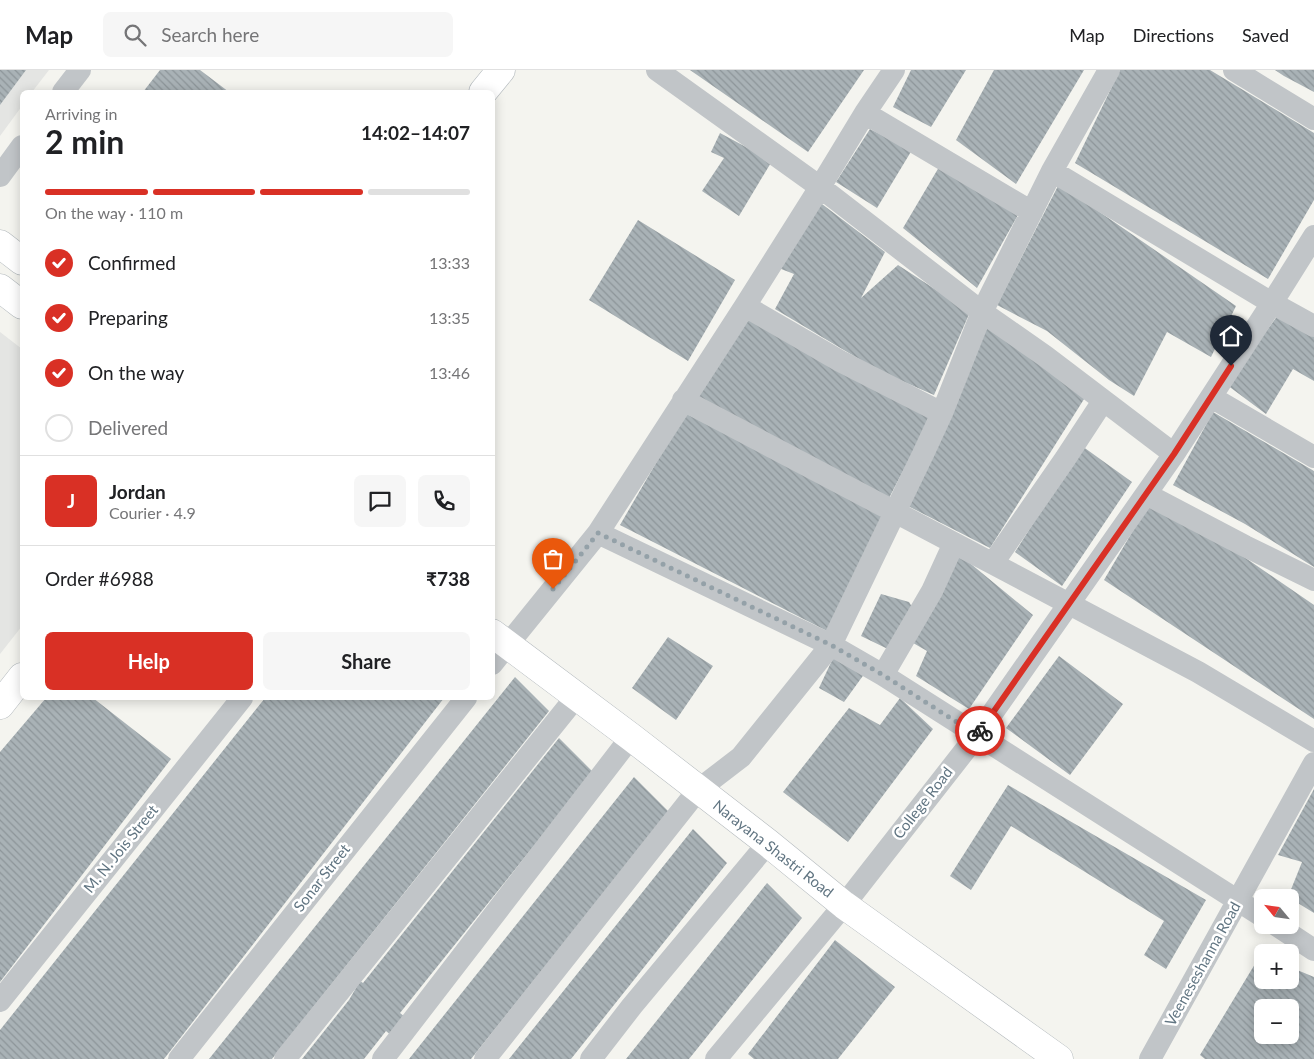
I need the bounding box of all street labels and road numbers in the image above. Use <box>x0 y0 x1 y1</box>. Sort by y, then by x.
street label: College Road <box>889 763 956 842</box>
street label: Narayana Shastri Road <box>710 796 837 901</box>
street label: M. N. Jois Street <box>79 800 161 896</box>
street label: Sonar Street <box>289 839 354 915</box>
street label: Veeneseshanna Road <box>1161 898 1244 1029</box>

